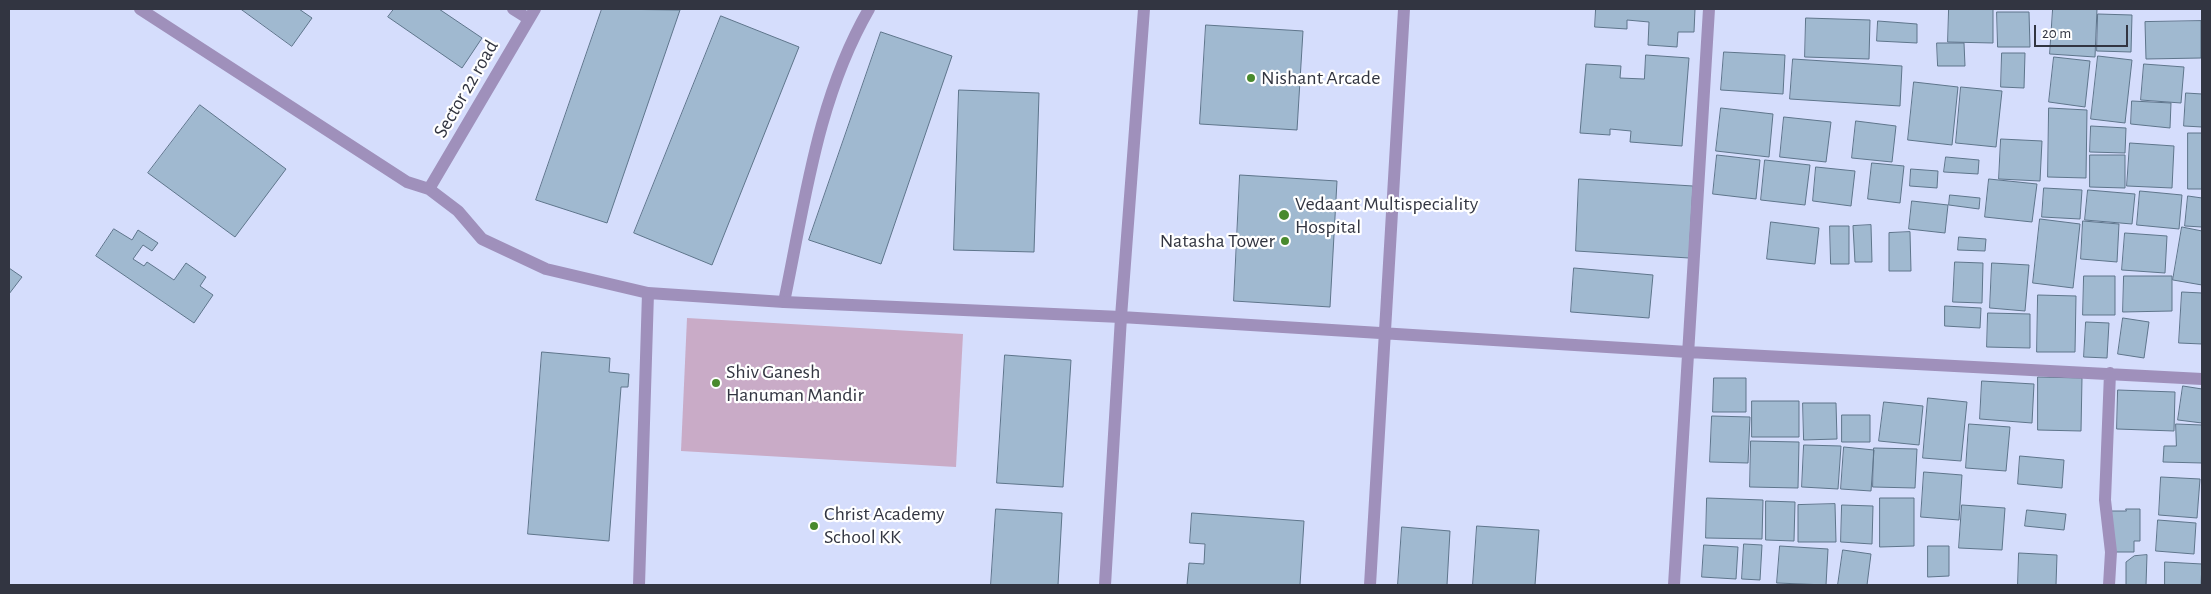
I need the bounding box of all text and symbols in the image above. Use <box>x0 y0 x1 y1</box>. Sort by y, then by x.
scale bar <box>2036 15 2130 47</box>
text: 20 m <box>2042 26 2071 41</box>
street label: Sector 22 road <box>428 36 504 142</box>
place label: Nishant Arcade <box>1261 66 1380 90</box>
marker: Nishant Arcade <box>1245 72 1257 84</box>
place label: Vedaant Multispeciality Hospital <box>1295 192 1478 239</box>
marker: Vedaant Multispeciality Hospital <box>1277 208 1291 222</box>
place label: Natasha Tower <box>1160 229 1275 253</box>
marker: Natasha Tower <box>1279 235 1291 247</box>
place label: Shiv Ganesh Hanuman Mandir <box>726 360 864 407</box>
marker: Shiv Ganesh Hanuman Mandir <box>710 377 722 389</box>
place label: Christ Academy School KK <box>824 502 945 549</box>
marker: Christ Academy School KK <box>808 520 820 532</box>

